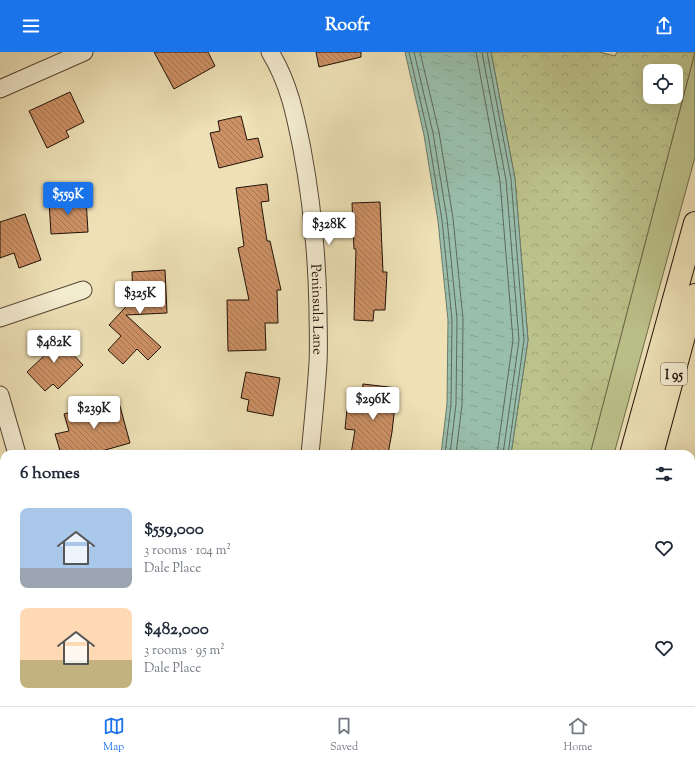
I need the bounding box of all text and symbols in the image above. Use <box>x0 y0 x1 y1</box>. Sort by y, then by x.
text: Roofr <box>325 13 370 39</box>
icon: menu <box>20 15 42 37</box>
icon: share <box>653 15 675 37</box>
map controls <box>643 64 683 104</box>
button: locate <box>643 64 683 104</box>
pin: $559K <box>40 182 96 216</box>
text: $559K <box>52 186 84 204</box>
pin: $328K <box>301 212 357 246</box>
text: $328K <box>312 216 346 234</box>
street label: Peninsula Lane <box>304 263 326 355</box>
pin: $325K <box>112 281 168 315</box>
text: $325K <box>124 285 156 303</box>
pin: $482K <box>26 330 82 364</box>
text: $482K <box>36 334 72 352</box>
road number: I 95 <box>661 363 687 385</box>
pin: $296K <box>345 387 401 421</box>
text: $296K <box>355 391 391 409</box>
pin: $239K <box>66 396 122 430</box>
text: $239K <box>77 400 111 418</box>
text: 6 homes <box>20 462 80 486</box>
icon: filters <box>653 463 675 485</box>
text: $559,000 <box>144 518 204 542</box>
icon: home <box>52 524 100 572</box>
icon: heart <box>653 537 675 559</box>
text: 3 rooms · 104 m² <box>144 542 231 560</box>
text: Dale Place <box>144 560 201 578</box>
text: $482,000 <box>144 618 209 642</box>
icon: home <box>52 624 100 672</box>
icon: heart <box>653 637 675 659</box>
text: 3 rooms · 95 m² <box>144 642 225 660</box>
text: Dale Place <box>144 660 201 678</box>
tab: Map <box>103 715 125 755</box>
tab: Saved <box>330 715 358 755</box>
tab: Home <box>563 715 592 755</box>

